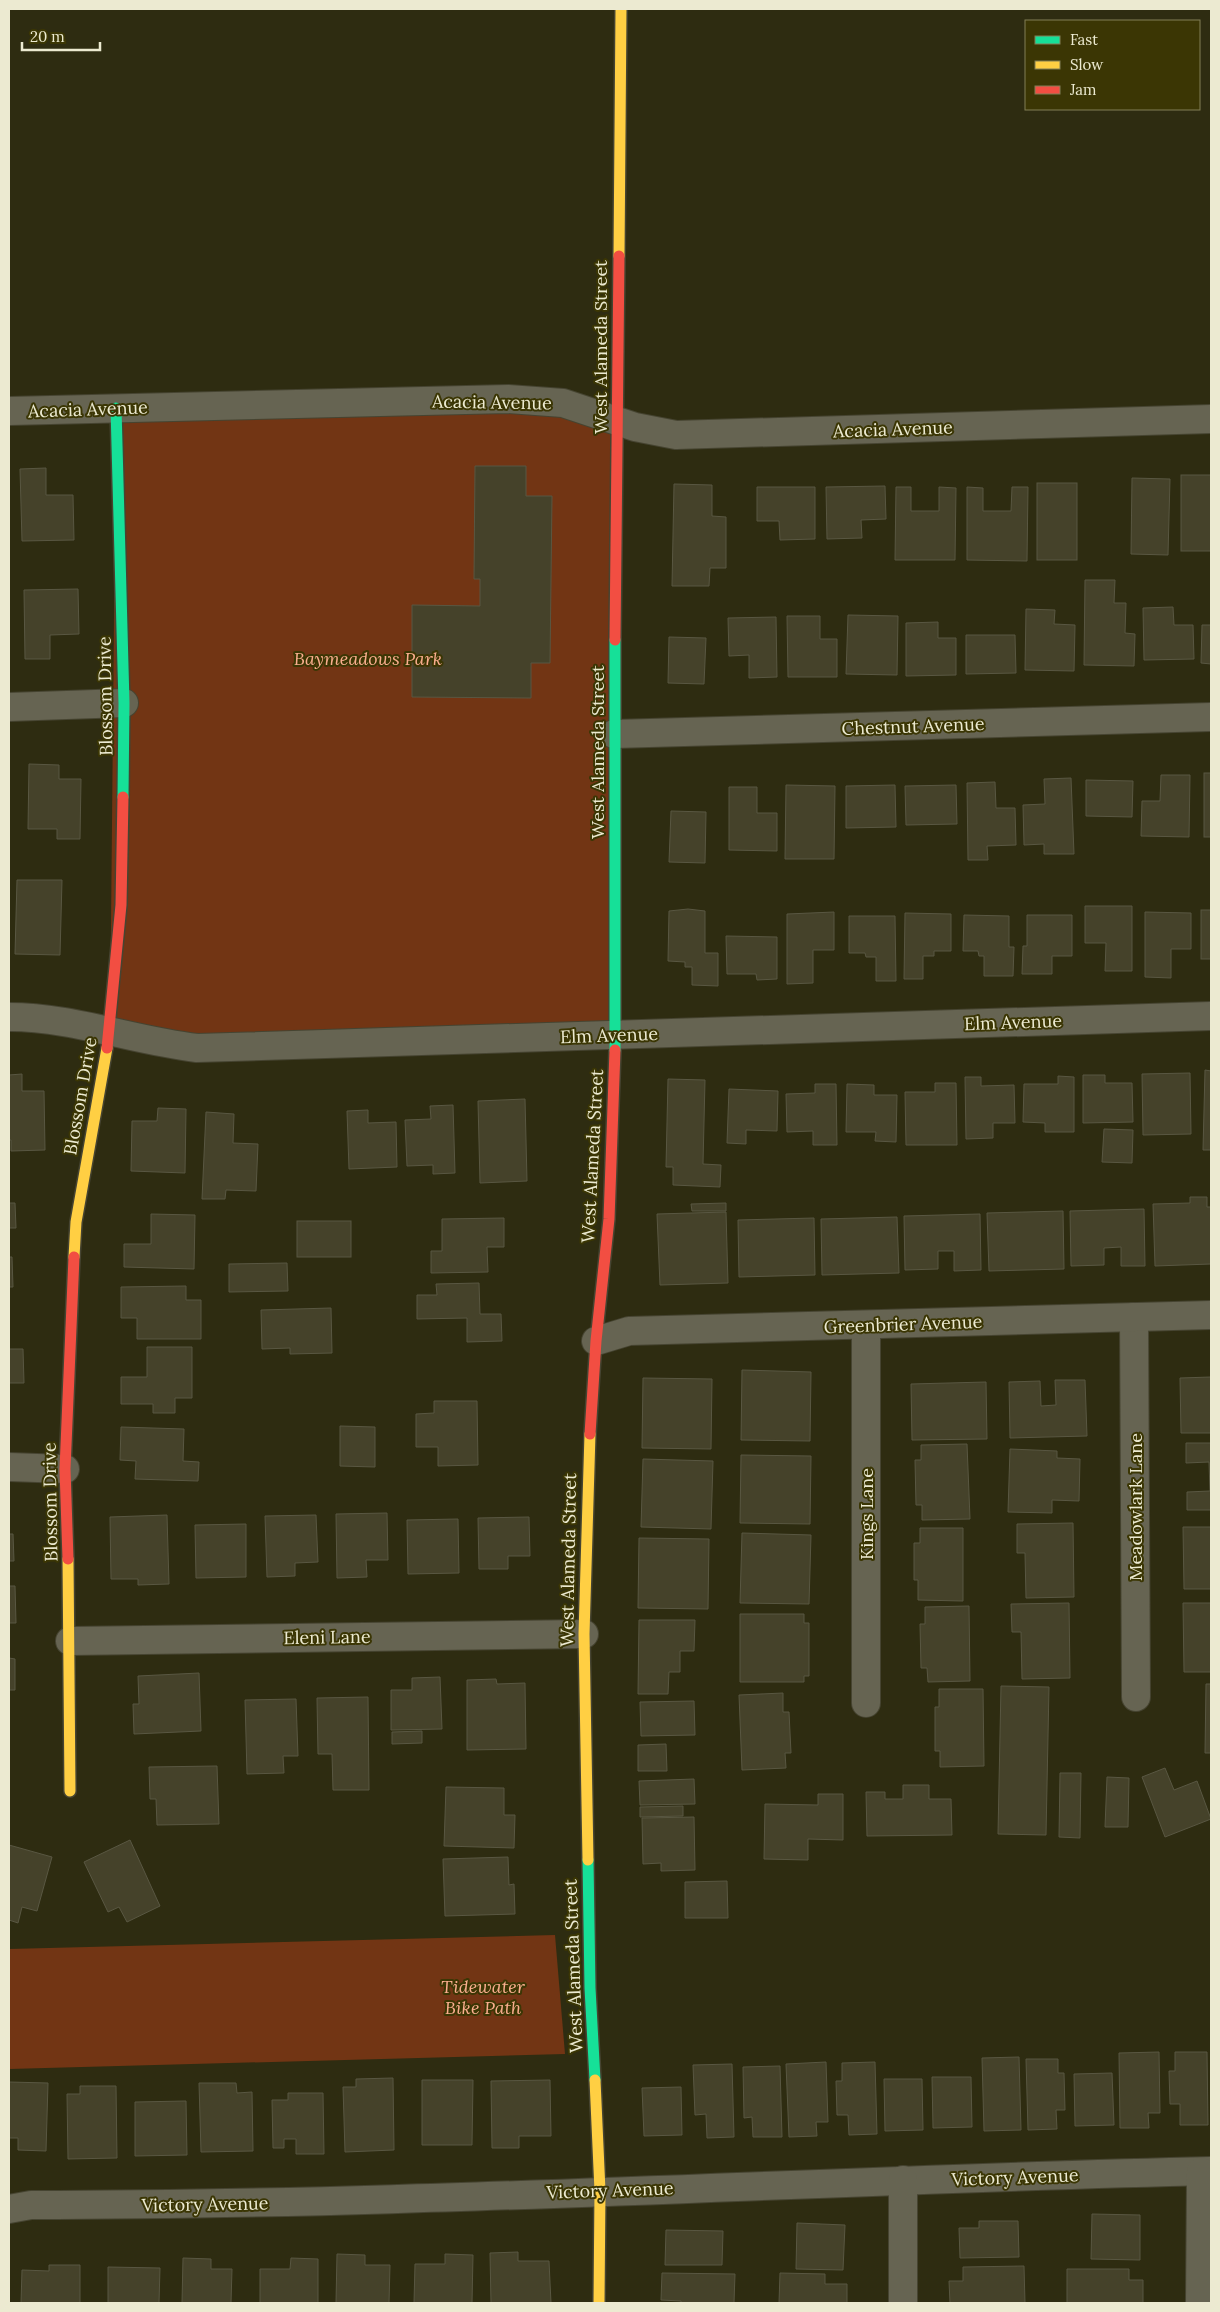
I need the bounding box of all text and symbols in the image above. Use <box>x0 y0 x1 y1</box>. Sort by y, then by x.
scale bar <box>22 20 100 52</box>
legend <box>1025 20 1200 110</box>
text: 20 m <box>30 27 65 46</box>
text: Fast <box>1070 30 1098 49</box>
text: Slow <box>1070 55 1103 74</box>
text: Jam <box>1069 80 1097 99</box>
street label: West Alameda Street <box>589 260 612 434</box>
street label: Acacia Avenue <box>431 389 552 415</box>
street label: Acacia Avenue <box>27 395 149 423</box>
street label: Acacia Avenue <box>832 415 954 443</box>
street label: Blossom Drive <box>92 636 118 756</box>
park label: Baymeadows Park <box>294 647 442 670</box>
street label: West Alameda Street <box>586 665 609 839</box>
street label: Chestnut Avenue <box>841 712 985 740</box>
street label: Elm Avenue <box>964 1009 1063 1035</box>
street label: Elm Avenue <box>560 1022 659 1048</box>
street label: Blossom Drive <box>58 1035 102 1157</box>
street label: West Alameda Street <box>576 1068 608 1243</box>
street label: Greenbrier Avenue <box>823 1310 983 1338</box>
street label: Meadowlark Lane <box>1124 1433 1147 1581</box>
street label: Blossom Drive <box>37 1442 63 1562</box>
street label: Kings Lane <box>855 1468 878 1560</box>
street label: West Alameda Street <box>555 1473 581 1647</box>
street label: Eleni Lane <box>283 1625 371 1649</box>
street label: West Alameda Street <box>558 1879 588 2053</box>
park label: Tidewater Bike Path <box>441 1975 526 2019</box>
street label: Victory Avenue <box>950 2163 1079 2191</box>
street label: Victory Avenue <box>545 2176 674 2204</box>
street label: Victory Avenue <box>140 2191 269 2217</box>

